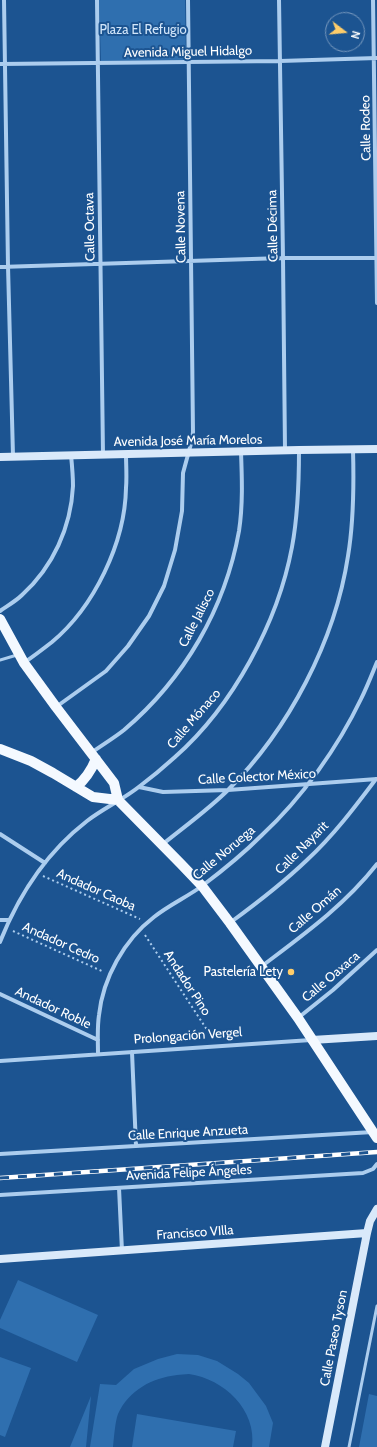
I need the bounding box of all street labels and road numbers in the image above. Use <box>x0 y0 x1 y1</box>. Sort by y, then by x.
street label: Avenida Miguel Hidalgo <box>124 43 252 61</box>
street label: Calle Rodeo <box>358 95 374 161</box>
street label: Calle Décima <box>265 190 281 262</box>
street label: Calle Novena <box>173 191 189 263</box>
street label: Calle Octava <box>82 193 98 261</box>
street label: Avenida José María Morelos <box>114 432 262 450</box>
street label: Calle Jalisco <box>176 586 218 650</box>
street label: Calle Mónaco <box>164 686 224 752</box>
street label: Calle Colector México <box>198 766 316 788</box>
street label: Calle Nayarit <box>272 818 332 878</box>
street label: Calle Noruega <box>190 822 258 884</box>
street label: Andador Caoba <box>54 866 138 914</box>
street label: Calle Omán <box>285 883 345 937</box>
street label: Andador Cedro <box>20 919 102 967</box>
street label: Andador Pino <box>160 947 214 1019</box>
street label: Calle Oaxaca <box>299 948 363 1006</box>
street label: Andador Roble <box>13 984 93 1032</box>
street label: Prolongación Vergel <box>133 1024 243 1048</box>
street label: Calle Enrique Anzueta <box>128 1122 248 1144</box>
street label: Avenida Felipe Ángeles <box>126 1162 252 1184</box>
street label: Francisco VIlla <box>156 1223 234 1243</box>
street label: Calle Paseo Tyson <box>317 1289 351 1387</box>

